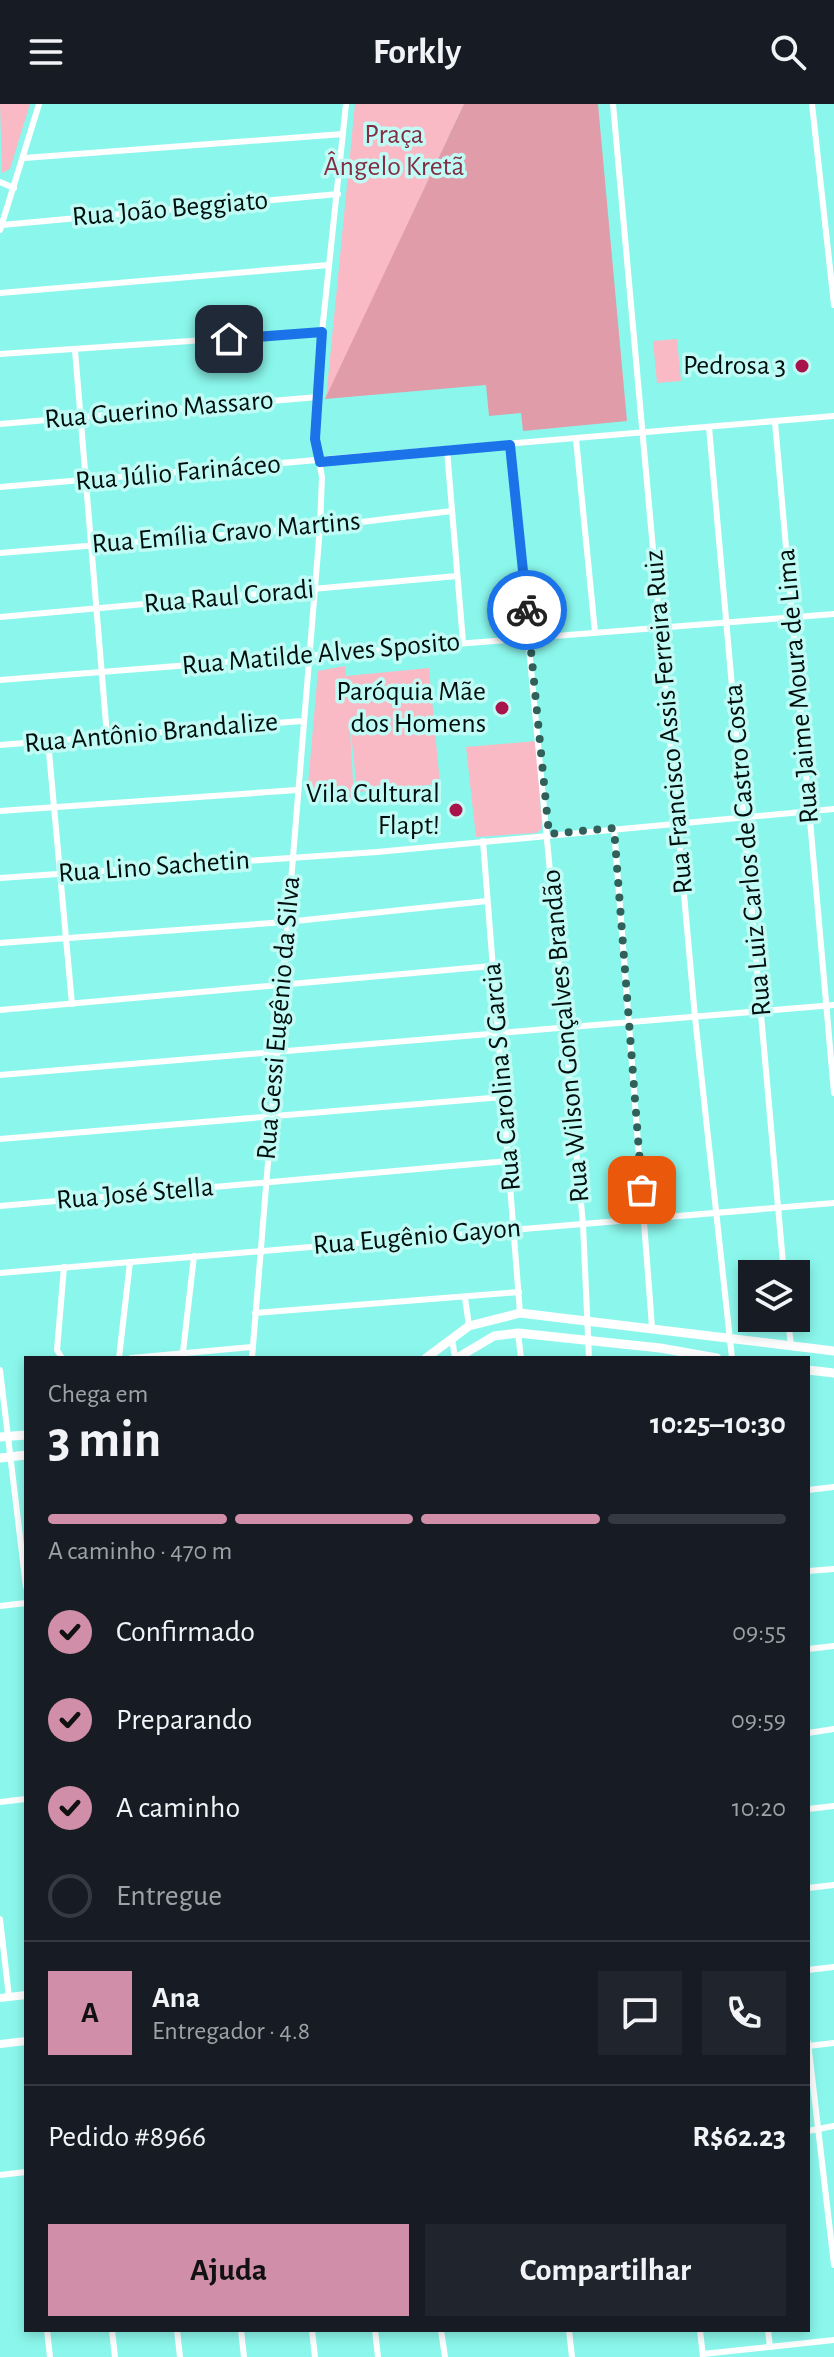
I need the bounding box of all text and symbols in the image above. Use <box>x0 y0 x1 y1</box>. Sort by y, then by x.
icon: menu <box>24 30 68 74</box>
icon: search <box>766 30 810 74</box>
text: Forkly <box>373 34 461 70</box>
park label: Praça Ângelo Kretã <box>323 121 465 181</box>
street label: Rua João Beggiato <box>71 186 269 232</box>
pin <box>195 305 263 373</box>
icon: home <box>207 317 251 361</box>
place label: Pedrosa 3 <box>683 352 786 380</box>
marker: Pedrosa 3 <box>793 357 811 375</box>
street label: Rua Guerino Massaro <box>43 386 275 434</box>
street label: Rua Júlio Farináceo <box>74 450 282 496</box>
street label: Rua Emília Cravo Martins <box>90 507 362 559</box>
street label: Rua Jaime Moura de Lima <box>772 547 824 825</box>
street label: Rua Francisco Assis Ferreira Ruiz <box>640 549 698 895</box>
courier <box>487 570 567 650</box>
street label: Rua Raul Coradi <box>143 576 315 618</box>
icon: bike <box>505 588 549 632</box>
street label: Rua Matilde Alves Sposito <box>181 628 461 680</box>
place label: Paróquia Mãe dos Homens <box>336 678 486 738</box>
street label: Rua Luiz Carlos de Castro Costa <box>720 682 776 1017</box>
marker: Paróquia Mãe dos Homens <box>493 699 511 717</box>
street label: Rua Antônio Brandalize <box>23 708 279 758</box>
place label: Vila Cultural Flapt! <box>306 780 440 840</box>
marker: Vila Cultural Flapt! <box>447 801 465 819</box>
street label: Rua Lino Sachetin <box>57 846 251 888</box>
street label: Rua Wilson Gonçalves Brandão <box>537 868 595 1204</box>
street label: Rua Gessi Eugênio da Silva <box>253 875 305 1161</box>
street label: Rua Carolina S Garcia <box>478 962 526 1192</box>
pin <box>608 1156 676 1224</box>
icon: bag <box>620 1168 664 1212</box>
street label: Rua José Stella <box>55 1173 215 1215</box>
street label: Rua Eugênio Gayon <box>312 1214 522 1260</box>
map controls <box>738 1260 810 1332</box>
button: layers <box>738 1260 810 1332</box>
text: Chega em <box>48 1381 148 1407</box>
text: 10:25–10:30 <box>650 1409 786 1439</box>
text: 3 min <box>48 1414 161 1466</box>
text: A caminho · 470 m <box>48 1538 232 1564</box>
icon: check <box>48 1610 92 1654</box>
text: Confirmado <box>116 1617 255 1647</box>
text: 09:55 <box>732 1619 786 1645</box>
icon: check <box>48 1698 92 1742</box>
text: Preparando <box>116 1705 252 1735</box>
text: 09:59 <box>731 1707 786 1733</box>
icon: check <box>48 1786 92 1830</box>
text: A caminho <box>116 1793 240 1823</box>
text: 10:20 <box>732 1795 786 1821</box>
text: Entregue <box>116 1881 222 1911</box>
button: chat <box>598 1971 682 2055</box>
button: phone <box>702 1971 786 2055</box>
text: Ana <box>152 1983 200 2013</box>
text: A <box>81 1998 99 2028</box>
text: Entregador · 4.8 <box>152 2018 310 2044</box>
text: Pedido #8966 <box>48 2122 206 2152</box>
text: R$62.23 <box>692 2122 786 2152</box>
button: Ajuda <box>48 2224 409 2316</box>
button: Compartilhar <box>425 2224 786 2316</box>

